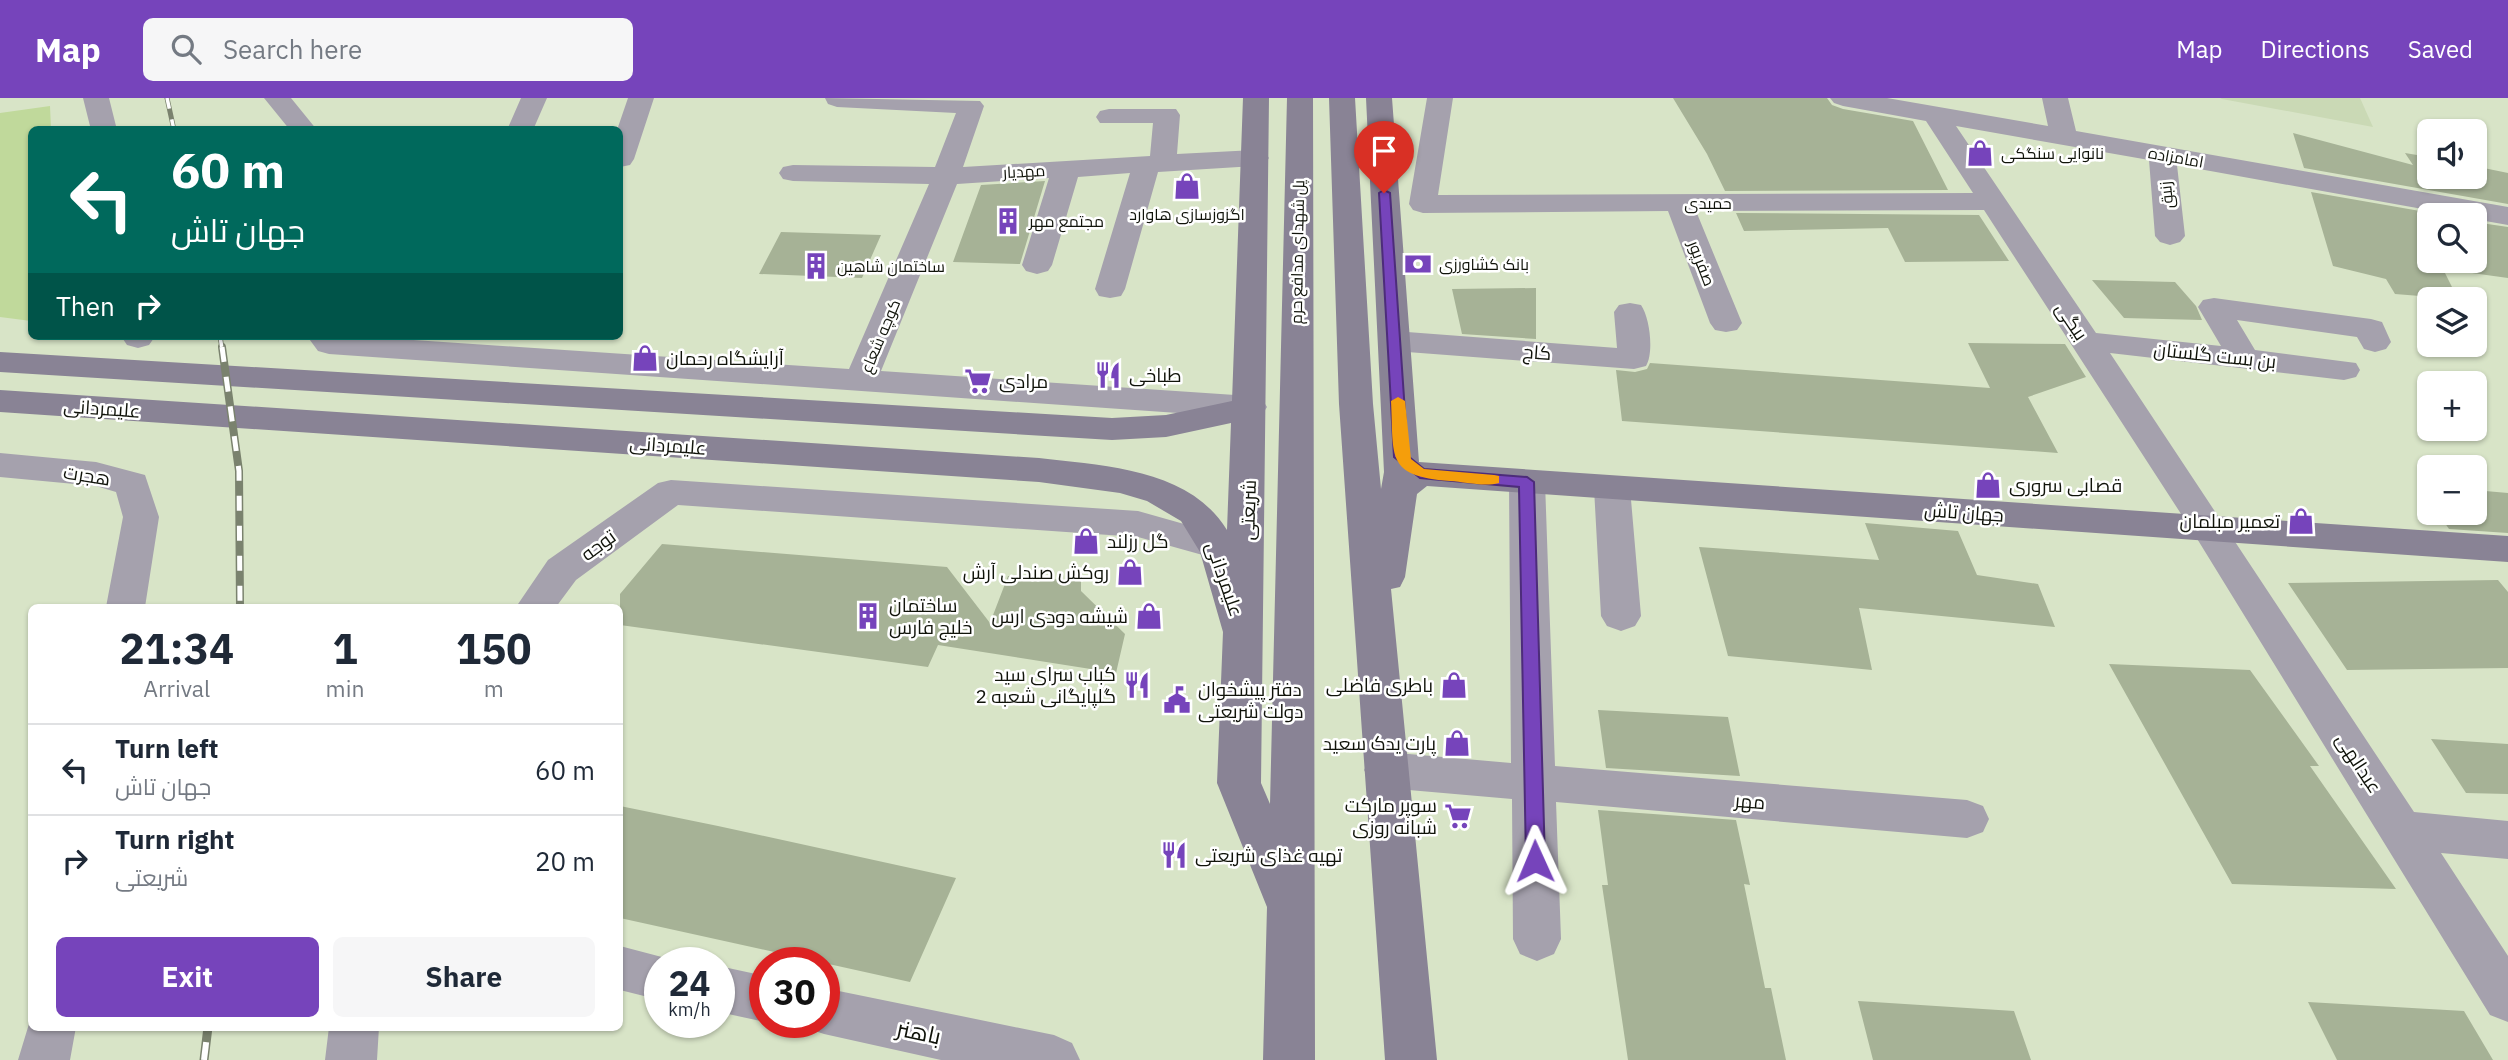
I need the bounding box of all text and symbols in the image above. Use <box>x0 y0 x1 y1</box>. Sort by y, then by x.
search box <box>143 18 633 81</box>
text: Map <box>35 28 101 71</box>
icon: search <box>167 30 205 68</box>
text: Search here <box>223 32 362 66</box>
text: Map <box>2176 33 2222 65</box>
text: Directions <box>2260 33 2370 65</box>
text: Saved <box>2408 33 2473 65</box>
map controls <box>2417 119 2487 525</box>
button: sound <box>2417 119 2487 189</box>
pin <box>1354 121 1414 193</box>
icon: arrive <box>1365 132 1403 170</box>
text: 60 m <box>171 138 285 201</box>
shop icon: نانوایی سنگکی <box>1965 138 1995 168</box>
street label: امامزاده <box>2147 142 2205 172</box>
place label: نانوایی سنگکی <box>2001 143 2104 164</box>
icon: left <box>56 154 147 245</box>
street label: مهدیار <box>1001 160 1046 183</box>
shop icon: اگزوزسازی هاوارد <box>1172 171 1202 201</box>
street label: پل شهدای مدافع حرم <box>1286 179 1310 324</box>
street label: زنبق <box>2155 180 2178 210</box>
street label: حمیدی <box>1684 193 1732 214</box>
button: search <box>2417 203 2487 273</box>
place label: اگزوزسازی هاوارد <box>1129 204 1245 225</box>
building icon: مجتمع مهر <box>993 206 1023 236</box>
text: جهان تاش <box>171 209 305 251</box>
place label: مجتمع مهر <box>1028 211 1104 233</box>
street label: صفرپور <box>1682 236 1720 289</box>
bank icon: بانک کشاورزی <box>1403 249 1433 279</box>
building icon: ساختمان شاهین <box>801 251 831 281</box>
place label: بانک کشاورزی <box>1439 254 1529 275</box>
place label: ساختمان شاهین <box>837 256 945 277</box>
icon: right <box>129 287 167 325</box>
button: layers <box>2417 287 2487 357</box>
text: Then <box>56 289 115 323</box>
street label: کوچه شعاع <box>856 296 906 377</box>
street label: بیگی <box>2051 297 2093 345</box>
street label: بن بست گلستان <box>2153 337 2277 373</box>
street label: کاج <box>1522 339 1552 367</box>
shop icon: آرایشگاه رحمان <box>630 343 660 373</box>
place label: آرایشگاه رحمان <box>666 346 784 370</box>
restaurant icon: طباخی <box>1093 360 1123 390</box>
place label: طباخی <box>1129 363 1182 387</box>
supermarket icon: مرادی <box>963 366 993 396</box>
place label: مرادی <box>999 369 1048 393</box>
button: + <box>2417 371 2487 441</box>
street label: علیمردانی <box>63 393 141 423</box>
street label: علیمردانی <box>629 430 707 460</box>
button: − <box>2417 455 2487 525</box>
street label: هجرت <box>62 459 112 491</box>
shop icon: قصابی سروری <box>1973 470 2003 500</box>
place label: قصابی سروری <box>2009 473 2122 497</box>
street label: شریعتی <box>1235 479 1261 541</box>
street label: جهان تاش <box>1924 497 2004 527</box>
shop icon: تعمیر مبلمان <box>2286 506 2316 536</box>
place label: تعمیر مبلمان <box>2180 509 2280 533</box>
street label: توجه <box>576 524 620 566</box>
shop icon: گل رزلند <box>1071 526 1101 556</box>
place label: گل رزلند <box>1107 529 1169 553</box>
street label: علیمردانی <box>1201 539 1249 619</box>
shop icon: روکش صندلی آرش <box>1115 557 1145 587</box>
place label: روکش صندلی آرش <box>963 560 1109 584</box>
place label: ساختمان خلیج فارس <box>889 593 973 641</box>
building icon: ساختمان خلیج فارس <box>853 601 883 631</box>
shop icon: شیشه دودی ارس <box>1134 601 1164 631</box>
place label: شیشه دودی ارس <box>992 604 1128 628</box>
text: 21:34 <box>119 621 234 676</box>
text: 1 <box>332 621 358 676</box>
text: 150 <box>456 621 532 676</box>
place label: کباب سرای سید گلپایگانی شعبه 2 <box>975 662 1116 708</box>
restaurant icon: کباب سرای سید گلپایگانی شعبه 2 <box>1122 670 1152 700</box>
shop icon: باطری فاضلی <box>1439 670 1469 700</box>
text: Arrival <box>143 673 210 703</box>
text: min <box>326 673 364 703</box>
text: m <box>484 673 504 703</box>
place label: باطری فاضلی <box>1326 673 1433 697</box>
place label: دفتر پیشخوان دولت شریعتی <box>1198 677 1303 723</box>
public building icon: دفتر پیشخوان دولت شریعتی <box>1162 685 1192 715</box>
shop icon: پارت یدک سعید <box>1442 728 1472 758</box>
street label: عبدالهی <box>2331 729 2387 797</box>
text: Turn left <box>115 731 218 765</box>
place label: پارت یدک سعید <box>1323 731 1436 756</box>
icon: left <box>56 751 94 789</box>
text: 60 m <box>535 753 595 787</box>
text: جهان تاش <box>115 771 211 801</box>
street label: مهر <box>1733 788 1766 814</box>
place label: سوپر مارکت شبانه روزی <box>1345 793 1437 839</box>
supermarket icon: سوپر مارکت شبانه روزی <box>1443 801 1473 831</box>
text: Turn right <box>115 822 234 856</box>
position arrow <box>1498 824 1572 898</box>
restaurant icon: تهیه غذای شریعتی <box>1159 840 1189 870</box>
icon: right <box>56 842 94 880</box>
place label: تهیه غذای شریعتی <box>1195 843 1342 867</box>
text: 20 m <box>535 844 595 878</box>
text: شریعتی <box>115 862 188 892</box>
button: Exit <box>56 937 319 1017</box>
button: Share <box>333 937 595 1017</box>
speed limit sign: 30 <box>749 947 840 1038</box>
text: 24 <box>668 960 711 1006</box>
text: km/h <box>668 998 711 1021</box>
street label: باهنر <box>892 1011 944 1050</box>

